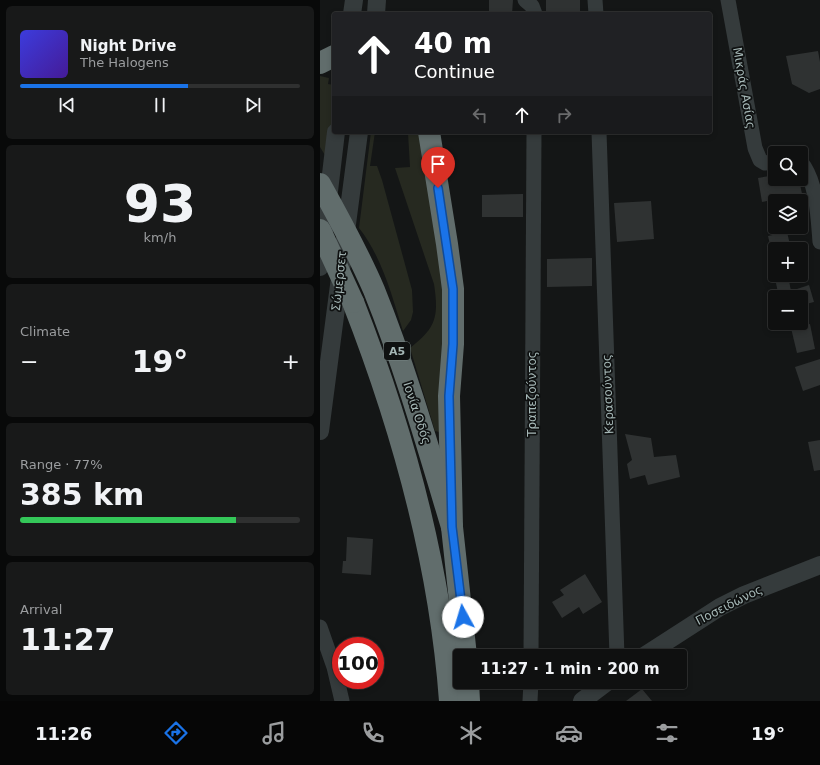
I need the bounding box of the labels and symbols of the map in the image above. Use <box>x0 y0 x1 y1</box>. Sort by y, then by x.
street label: Μικράς Ασίας <box>730 46 758 130</box>
pin <box>421 147 455 188</box>
street label: Σώμερσετ <box>329 250 349 312</box>
road number: Α5 <box>384 342 410 360</box>
street label: Τραπεζούντος <box>525 351 539 438</box>
street label: Κερασούντος <box>600 354 616 434</box>
street label: Ιονία Οδός <box>400 380 434 446</box>
street label: Ποσειδώνος <box>693 582 765 628</box>
position arrow <box>442 596 484 638</box>
speed limit sign: 100 <box>332 637 384 689</box>

